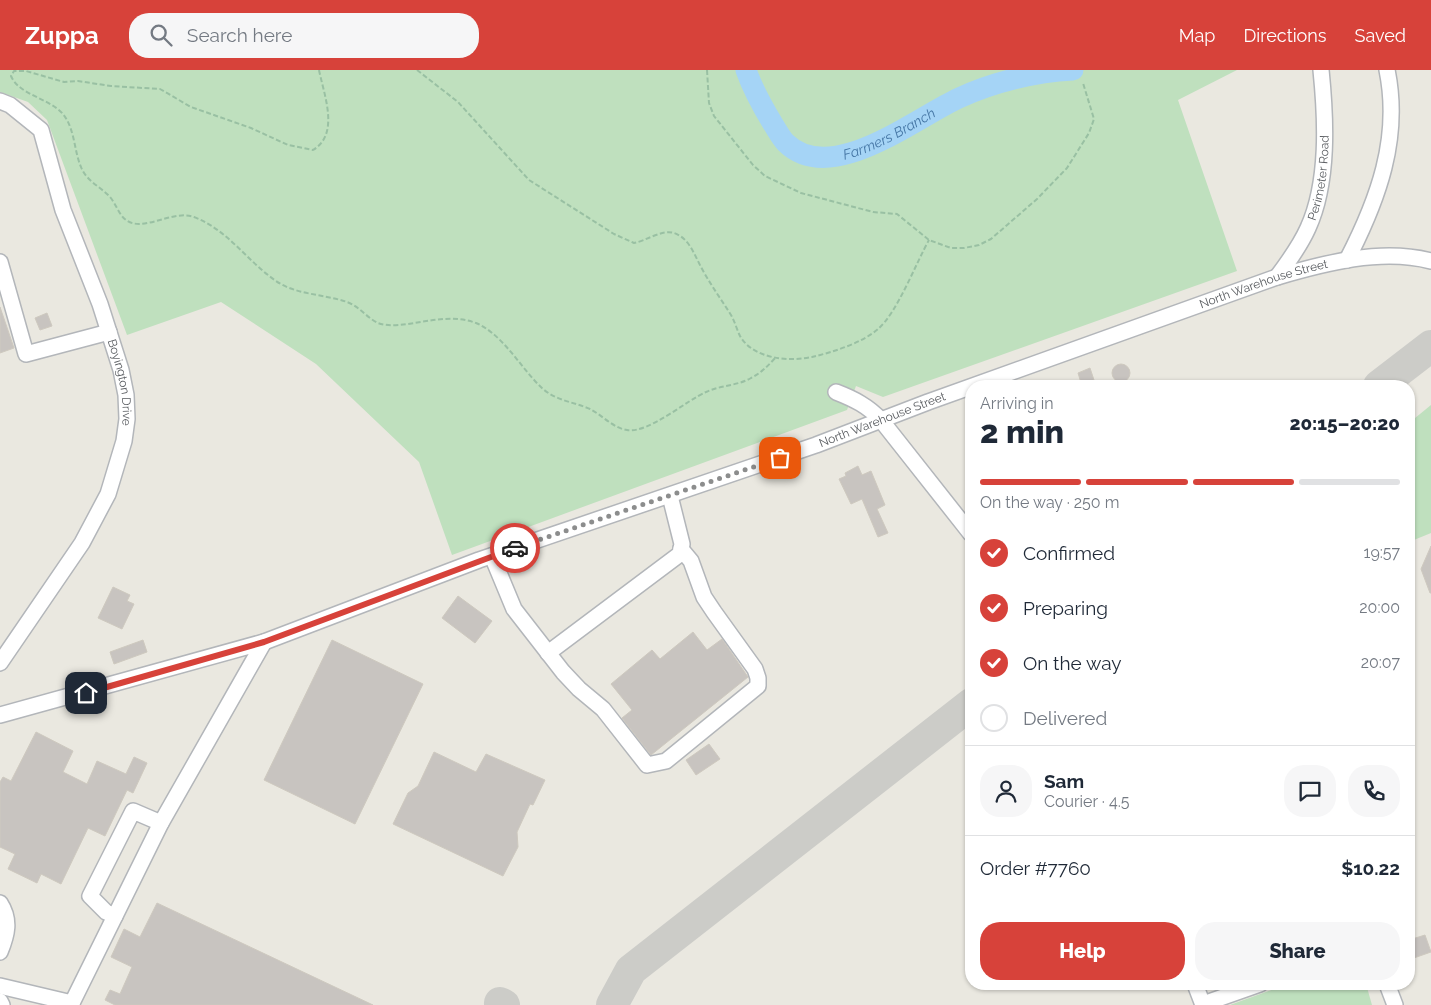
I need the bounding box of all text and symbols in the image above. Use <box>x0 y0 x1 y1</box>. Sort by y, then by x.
search box <box>129 13 479 58</box>
text: Zuppa <box>25 21 99 50</box>
icon: search <box>147 21 175 49</box>
text: Search here <box>187 24 292 46</box>
text: Map <box>1179 25 1215 46</box>
text: Directions <box>1243 25 1327 46</box>
text: Saved <box>1355 25 1406 46</box>
water label: Farmers Branch <box>841 104 938 163</box>
street label: Perimeter Road <box>1305 135 1332 222</box>
street label: North Warehouse Street <box>1198 257 1329 311</box>
street label: Boyington Drive <box>105 337 134 427</box>
street label: North Warehouse Street <box>817 389 947 450</box>
text: Arriving in <box>980 394 1054 413</box>
text: 20:15–20:20 <box>1289 412 1400 434</box>
text: 2 min <box>980 413 1064 450</box>
pin <box>759 437 801 479</box>
icon: bag <box>766 444 794 472</box>
text: On the way · 250 m <box>980 493 1119 512</box>
courier <box>490 523 540 573</box>
icon: car <box>501 534 529 562</box>
icon: check <box>980 539 1008 567</box>
text: Confirmed <box>1023 542 1115 564</box>
text: 19:57 <box>1364 543 1400 562</box>
icon: check <box>980 594 1008 622</box>
text: Preparing <box>1023 597 1108 619</box>
text: 20:00 <box>1359 598 1400 617</box>
icon: check <box>980 649 1008 677</box>
text: On the way <box>1023 652 1122 674</box>
text: 20:07 <box>1361 653 1400 672</box>
pin <box>65 672 107 714</box>
icon: home <box>72 679 100 707</box>
text: Delivered <box>1023 707 1107 729</box>
button: person <box>980 765 1032 817</box>
button: chat <box>1284 765 1336 817</box>
button: phone <box>1348 765 1400 817</box>
text: Sam <box>1044 770 1084 792</box>
text: Courier · 4.5 <box>1044 792 1129 811</box>
text: Order #7760 <box>980 857 1091 879</box>
text: $10.22 <box>1341 857 1400 879</box>
button: Help <box>980 922 1185 980</box>
button: Share <box>1195 922 1400 980</box>

